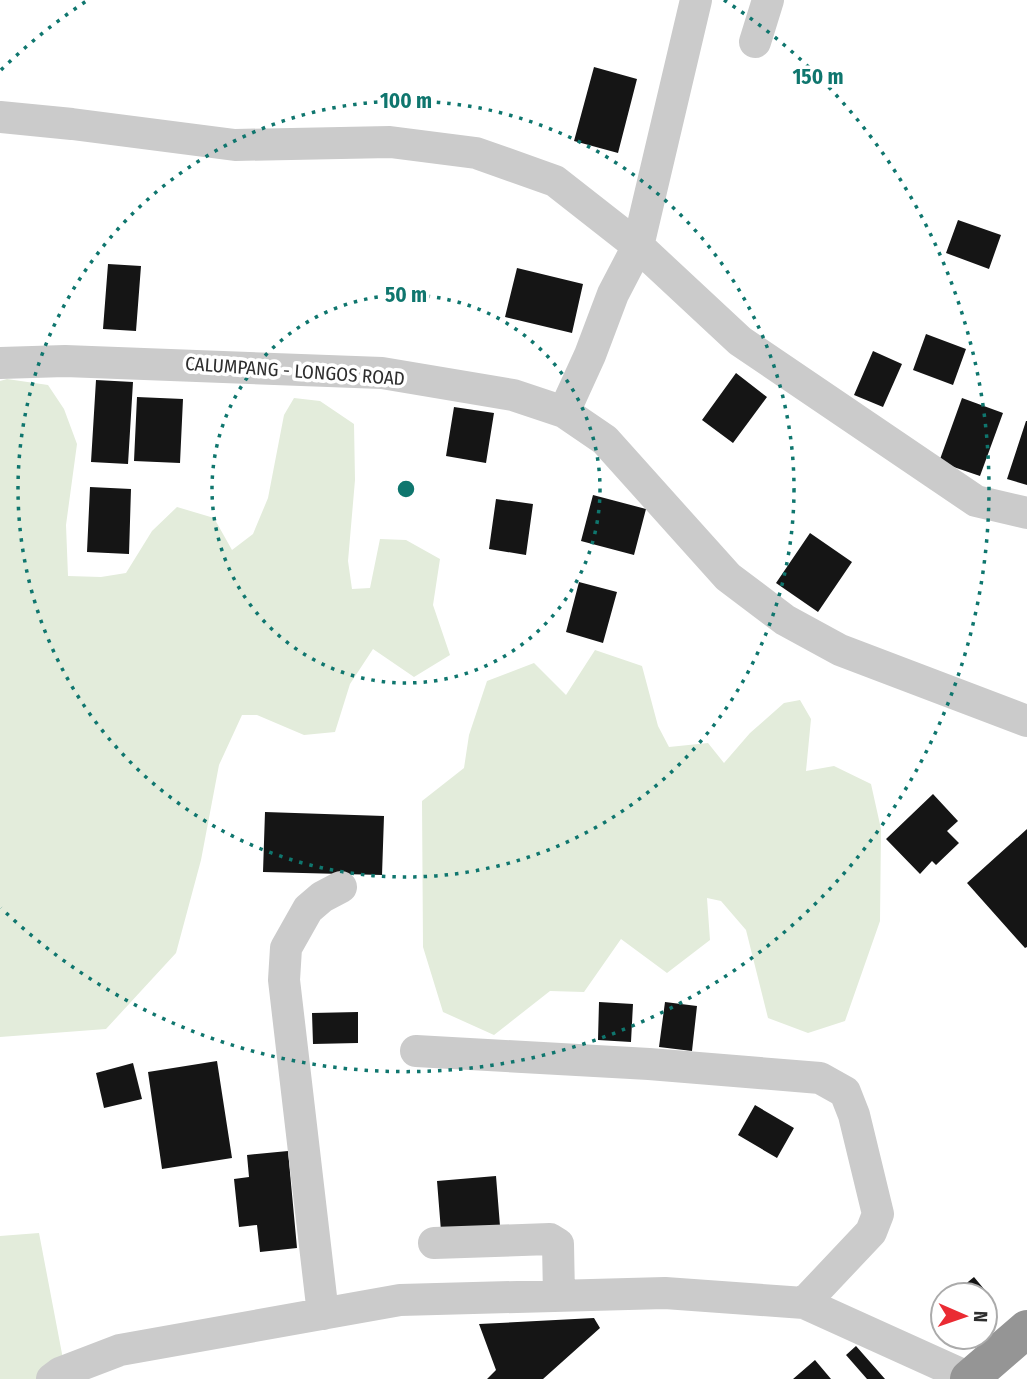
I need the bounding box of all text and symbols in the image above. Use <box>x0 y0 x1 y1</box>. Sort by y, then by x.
text: 150 m <box>792 64 844 90</box>
text: 100 m <box>380 88 432 114</box>
text: 50 m <box>385 282 427 308</box>
street label: CALUMPANG - LONGOS ROAD <box>184 352 406 390</box>
centre of rings <box>394 477 418 501</box>
north arrow <box>929 1281 999 1351</box>
text: N <box>969 1310 992 1323</box>

